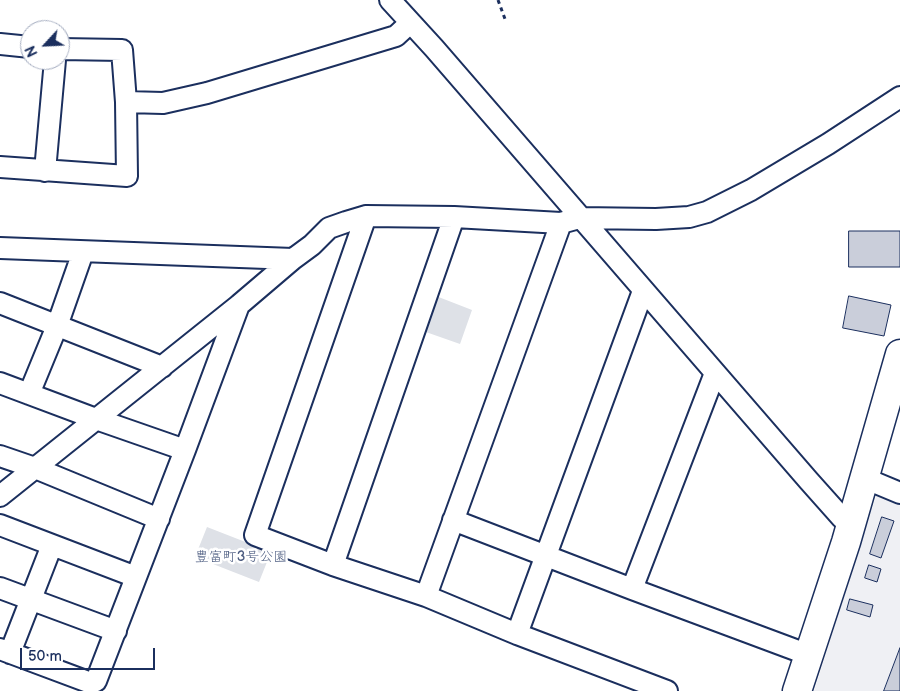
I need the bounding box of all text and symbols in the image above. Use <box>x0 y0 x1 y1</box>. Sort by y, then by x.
north arrow <box>20 20 70 70</box>
text: N <box>22 43 42 59</box>
park label: 豊富町3号公園 <box>195 549 287 565</box>
scale bar <box>22 638 158 670</box>
text: 50 m <box>28 647 62 666</box>

